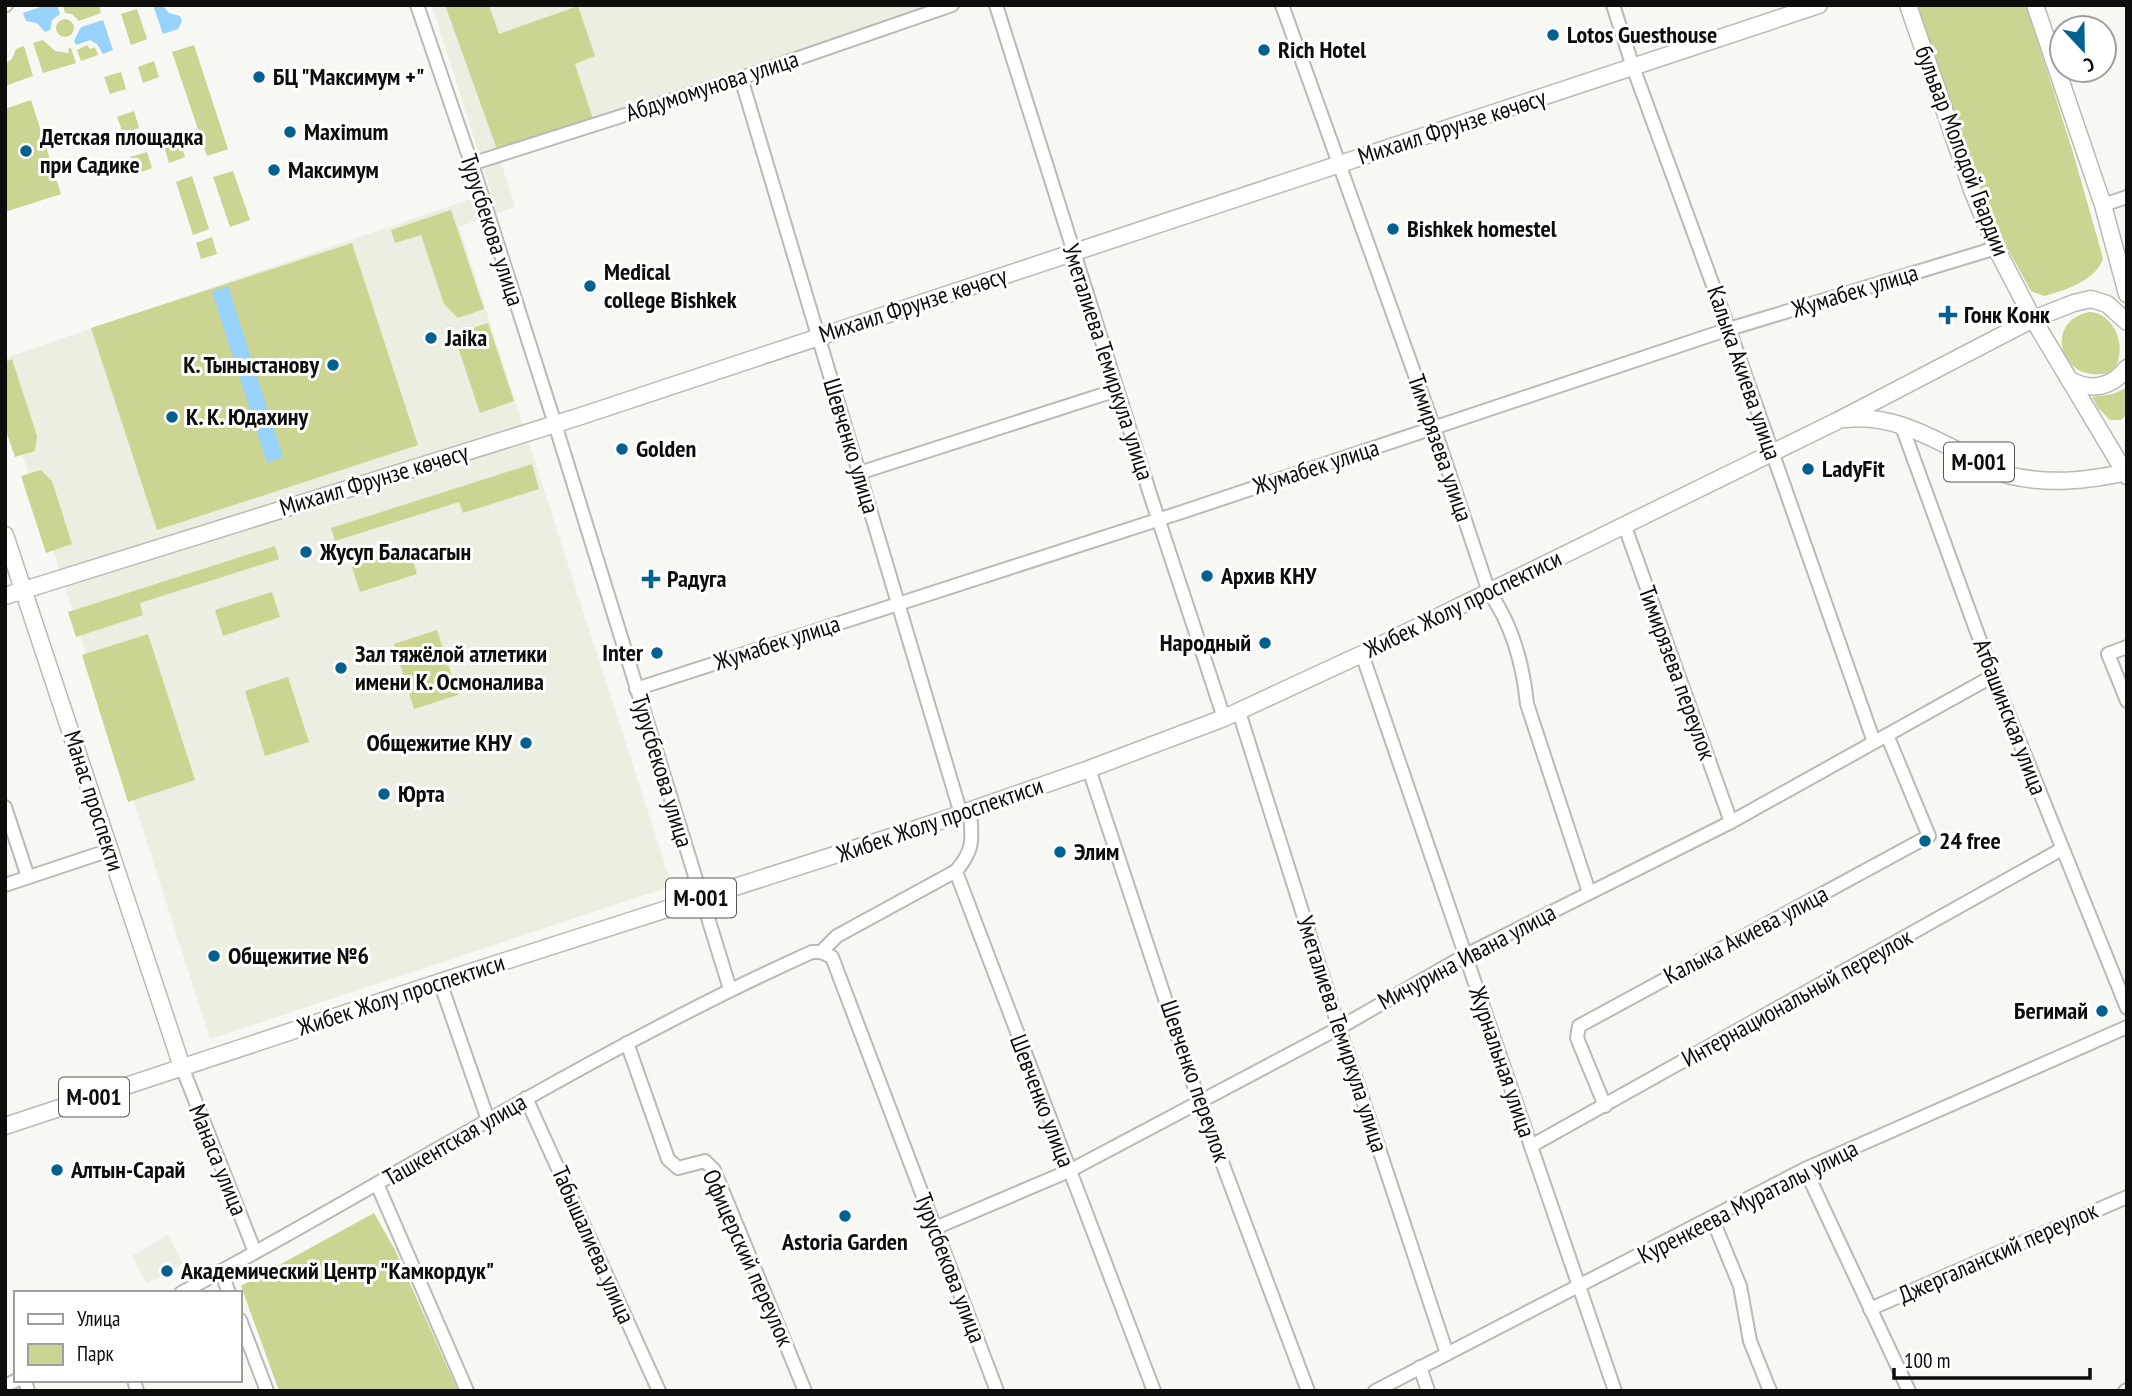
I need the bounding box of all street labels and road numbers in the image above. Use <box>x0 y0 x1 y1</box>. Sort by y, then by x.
street label: бульвар Молодой Гвардии <box>1908 41 2017 260</box>
street label: Абдумомунова улица <box>621 43 802 128</box>
street label: Михаил Фрунзе көчөсү <box>1354 81 1550 172</box>
street label: Турусбекова улица <box>453 150 532 310</box>
street label: Уметалиева Темиркула улица <box>1056 240 1161 484</box>
street label: Жумабек улица <box>1787 257 1922 325</box>
street label: Михаил Фрунзе көчөсү <box>815 259 1011 350</box>
street label: Калыка Акиева улица <box>1700 282 1789 464</box>
street label: Тимирязева улица <box>1401 370 1480 526</box>
street label: Шевченко улица <box>816 374 887 517</box>
street label: Жумабек улица <box>1248 432 1383 502</box>
street label: Михаил Фрунзе көчөсү <box>276 436 473 523</box>
road number: М-001 <box>1944 442 2014 482</box>
street label: Жибек Жолу проспектиси <box>1358 542 1567 665</box>
street label: Тимирязева переулок <box>1632 582 1724 765</box>
street label: Жумабек улица <box>709 608 844 678</box>
street label: Атбашинская улица <box>1966 634 2054 799</box>
street label: Турусбекова улица <box>625 691 700 851</box>
street label: Манас проспекти <box>57 727 132 875</box>
street label: Жибек Жолу проспектиси <box>832 770 1047 870</box>
road number: М-001 <box>666 878 736 917</box>
street label: Калыка Акиева улица <box>1658 878 1833 991</box>
street label: Мичурина Ивана улица <box>1373 897 1561 1016</box>
street label: Уметалиева Темиркула улица <box>1290 912 1395 1156</box>
street label: Интернациональный переулок <box>1676 921 1918 1074</box>
street label: Жибек Жолу проспектиси <box>292 946 508 1043</box>
street label: Журнальная улица <box>1462 981 1543 1141</box>
street label: Шевченко переулок <box>1153 996 1238 1167</box>
street label: Шевченко улица <box>1003 1030 1082 1172</box>
road number: М-001 <box>59 1078 129 1116</box>
street label: Ташкентская улица <box>378 1086 532 1193</box>
street label: Манаса улица <box>182 1100 255 1220</box>
street label: Куренкеева Мураталы улица <box>1632 1133 1863 1271</box>
street label: Табышалиева улица <box>545 1161 642 1328</box>
street label: Офицерский переулок <box>696 1165 802 1352</box>
street label: Турусбекова улица <box>908 1188 993 1347</box>
street label: Джергаланский переулок <box>1893 1194 2103 1310</box>

